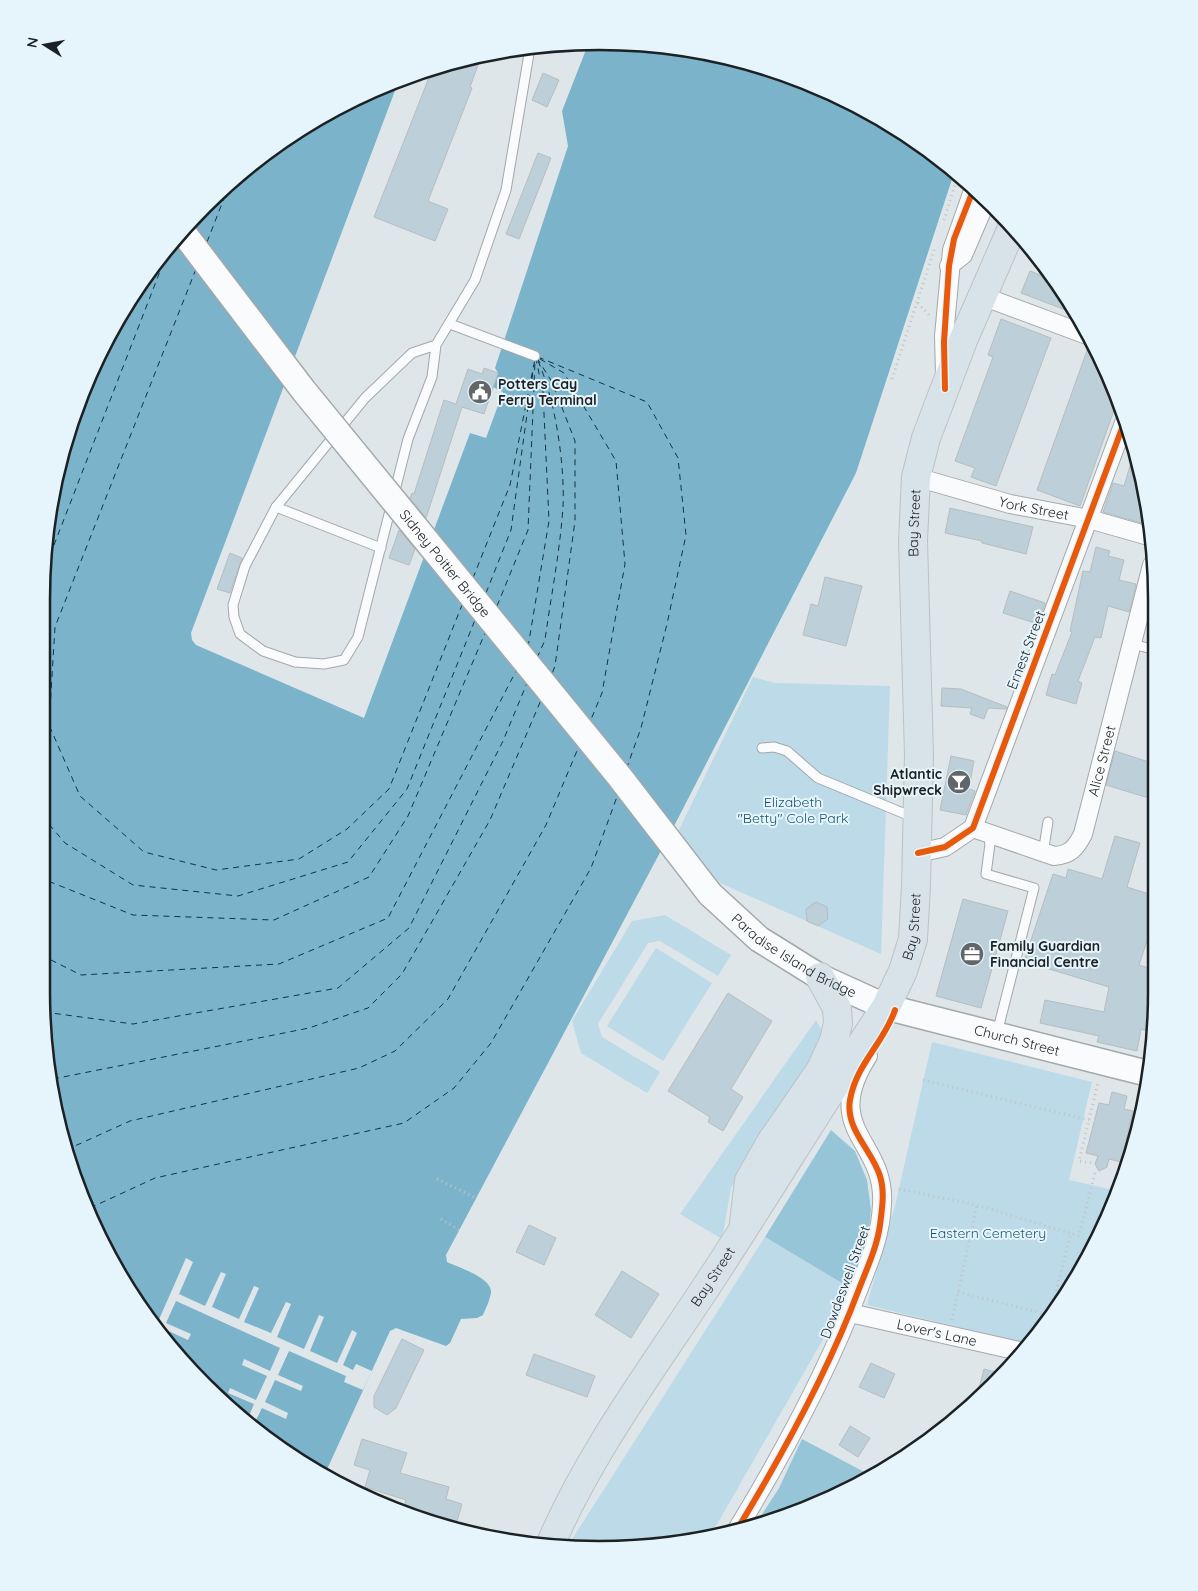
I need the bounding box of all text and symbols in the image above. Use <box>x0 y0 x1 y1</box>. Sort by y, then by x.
north arrow <box>20 20 70 70</box>
text: N <box>22 36 42 49</box>
place label: Potters Cay Ferry Terminal <box>498 375 597 409</box>
public building icon: Potters Cay Ferry Terminal <box>467 379 493 405</box>
street label: Bay Street <box>904 489 924 557</box>
street label: York Street <box>997 492 1070 524</box>
street label: Sidney Poitier Bridge <box>396 506 495 621</box>
street label: Ernest Street <box>1003 608 1049 692</box>
street label: Alice Street <box>1084 723 1120 798</box>
place label: Atlantic Shipwreck <box>873 765 942 799</box>
bar icon: Atlantic Shipwreck <box>946 769 972 795</box>
park label: Elizabeth "Betty" Cole Park <box>737 793 849 827</box>
street label: Bay Street <box>898 892 925 962</box>
street label: Paradise Island Bridge <box>728 909 859 1001</box>
place label: Family Guardian Financial Centre <box>990 937 1100 971</box>
office icon: Family Guardian Financial Centre <box>959 941 985 967</box>
street label: Church Street <box>972 1021 1062 1060</box>
street label: Dowdeswell Street <box>816 1223 874 1341</box>
park label: Eastern Cemetery <box>930 1224 1046 1242</box>
street label: Bay Street <box>687 1243 739 1310</box>
street label: Lover's Lane <box>895 1315 979 1350</box>

